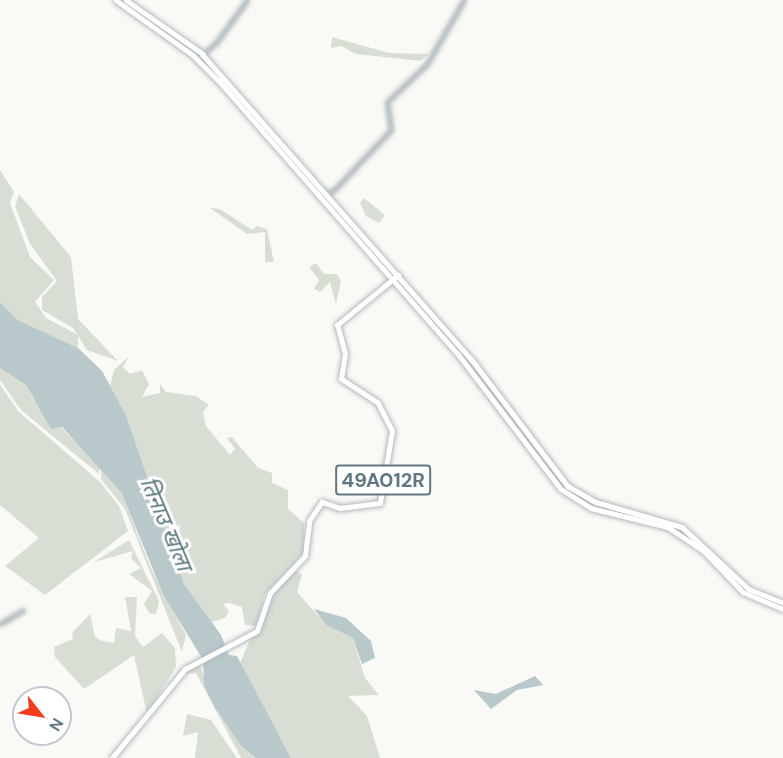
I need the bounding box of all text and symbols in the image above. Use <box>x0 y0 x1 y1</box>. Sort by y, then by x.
road number: 49A012R <box>335 463 431 497</box>
water label: तिनाउ खोला <box>135 473 197 575</box>
north arrow <box>12 686 72 746</box>
text: N <box>44 714 68 735</box>

